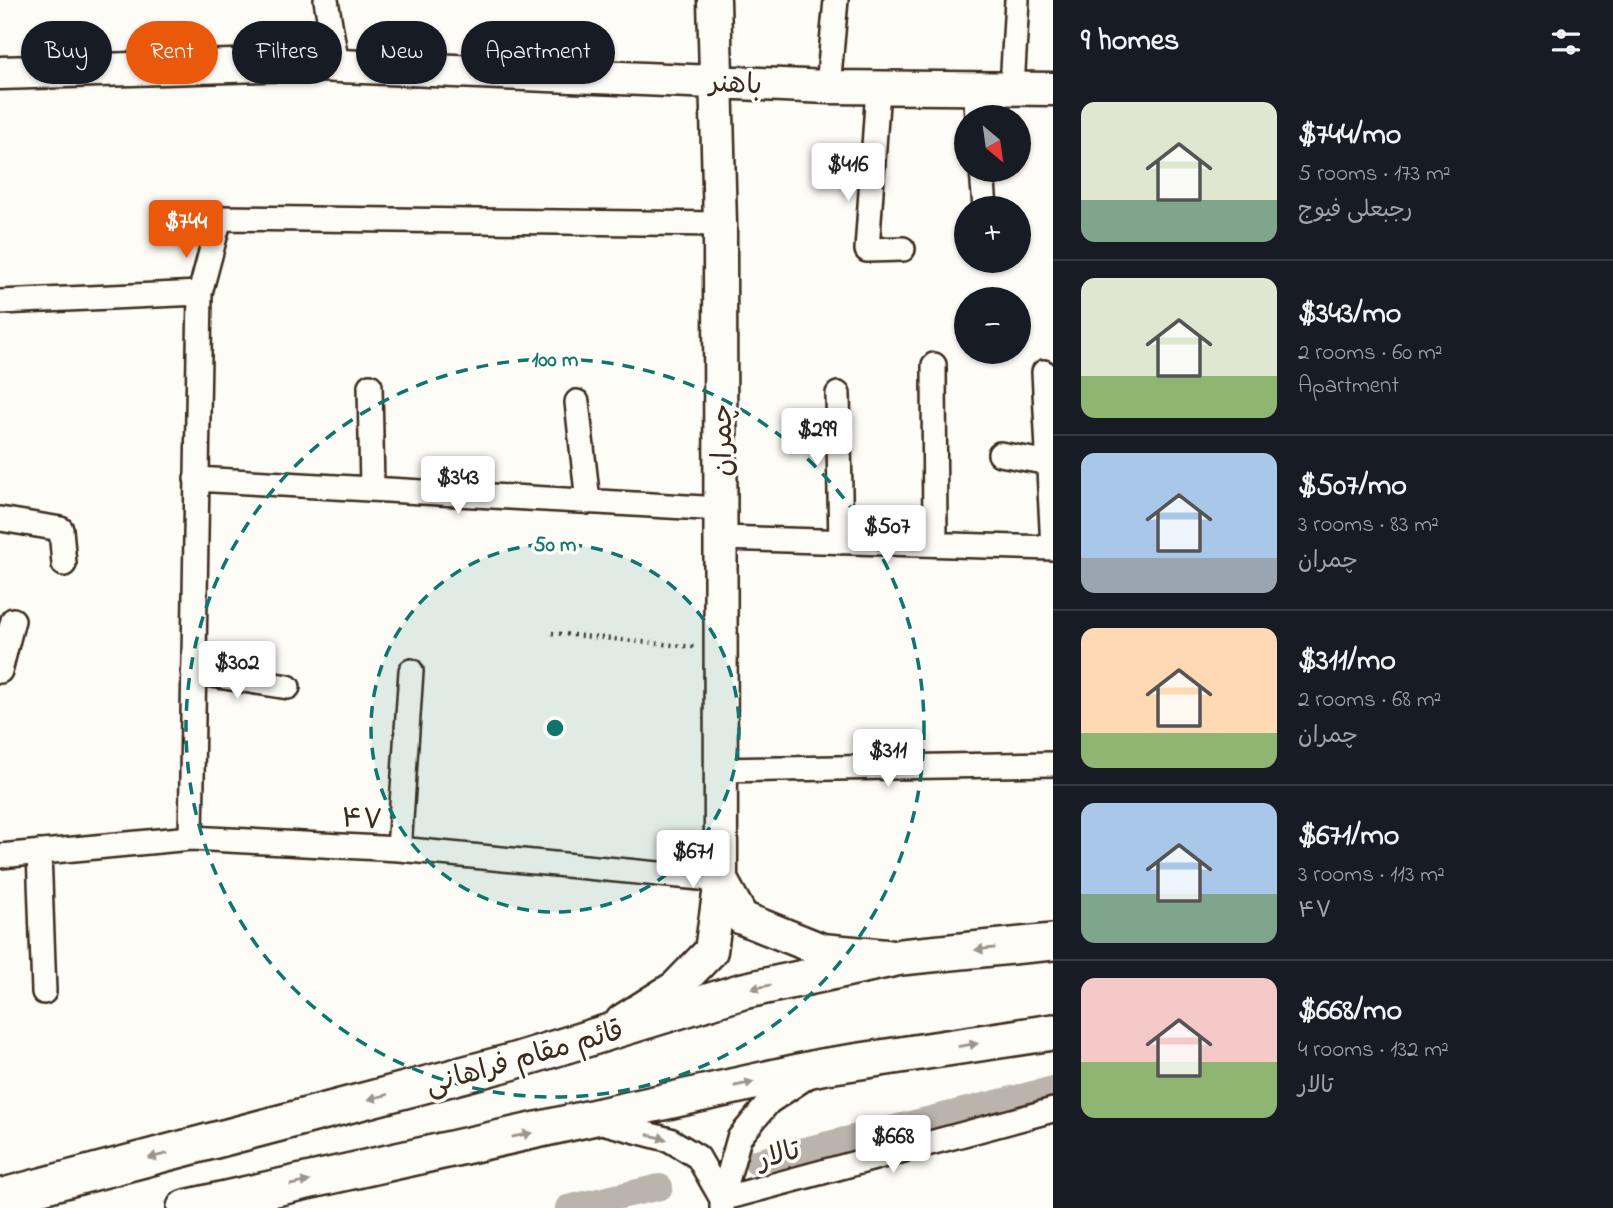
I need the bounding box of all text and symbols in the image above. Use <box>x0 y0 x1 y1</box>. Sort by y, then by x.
text: 9 homes <box>1081 20 1179 64</box>
chip: Buy <box>21 21 112 84</box>
chip: Rent <box>126 21 218 84</box>
chip: Filters <box>232 21 342 84</box>
chip: New <box>356 21 447 84</box>
chip: Apartment <box>461 21 615 84</box>
icon: filters <box>1547 23 1585 61</box>
street label: باهنر <box>706 64 763 107</box>
north arrow <box>954 105 1031 182</box>
map controls <box>954 105 1031 364</box>
text: $744/mo <box>1298 114 1401 158</box>
icon: home <box>1137 130 1221 214</box>
pin: $416 <box>807 144 889 203</box>
text: $416 <box>828 149 868 182</box>
text: 5 rooms · 173 m² <box>1298 158 1451 191</box>
text: رجبعلی فیوج <box>1298 194 1412 227</box>
button: + <box>954 196 1031 273</box>
pin: $744 <box>145 201 227 260</box>
text: $744 <box>165 206 207 239</box>
button: − <box>954 287 1031 364</box>
text: $343/mo <box>1298 293 1401 337</box>
icon: home <box>1137 306 1221 390</box>
text: 2 rooms · 60 m² <box>1298 337 1443 370</box>
text: 100 m <box>532 346 578 376</box>
text: Apartment <box>1298 370 1399 403</box>
street label: چمران <box>704 404 745 477</box>
pin: $299 <box>776 408 858 468</box>
text: $299 <box>797 414 837 447</box>
pin: $343 <box>417 456 499 516</box>
text: $343 <box>437 462 479 495</box>
text: $507/mo <box>1298 465 1407 509</box>
icon: home <box>1137 481 1221 565</box>
pin: $507 <box>846 505 928 565</box>
text: 3 rooms · 83 m² <box>1298 509 1439 542</box>
text: $507 <box>864 511 910 544</box>
text: 50 m <box>534 531 576 561</box>
text: چمران <box>1298 545 1358 578</box>
text: $311/mo <box>1298 640 1396 684</box>
pin: $302 <box>196 642 278 701</box>
text: $302 <box>215 647 259 680</box>
icon: home <box>1137 656 1221 740</box>
text: 2 rooms · 68 m² <box>1298 684 1441 717</box>
centre of rings <box>543 716 567 740</box>
text: چمران <box>1298 720 1358 753</box>
pin: $311 <box>847 730 929 789</box>
text: $311 <box>869 735 907 768</box>
street label: ۴۷ <box>340 799 383 842</box>
text: $671/mo <box>1298 815 1399 859</box>
pin: $671 <box>652 830 734 890</box>
icon: home <box>1137 831 1221 915</box>
text: $671 <box>673 836 713 869</box>
text: 3 rooms · 113 m² <box>1298 859 1445 892</box>
text: ۴۷ <box>1298 895 1332 928</box>
one-way arrow <box>974 944 996 955</box>
one-way arrow <box>750 982 772 993</box>
text: $668/mo <box>1298 990 1402 1034</box>
icon: home <box>1137 1006 1221 1090</box>
street label: قائم مقام فراهانی <box>421 1011 629 1107</box>
text: 4 rooms · 132 m² <box>1298 1034 1449 1067</box>
one-way arrow <box>957 1039 979 1050</box>
text: تالار <box>1298 1070 1334 1103</box>
one-way arrow <box>733 1078 755 1089</box>
one-way arrow <box>367 1093 388 1103</box>
pin: $668 <box>852 1116 934 1175</box>
text: $668 <box>872 1121 914 1154</box>
one-way arrow <box>511 1129 533 1140</box>
street label: تالار <box>751 1131 806 1182</box>
one-way arrow <box>647 1132 669 1143</box>
one-way arrow <box>147 1151 169 1162</box>
one-way arrow <box>289 1177 311 1188</box>

